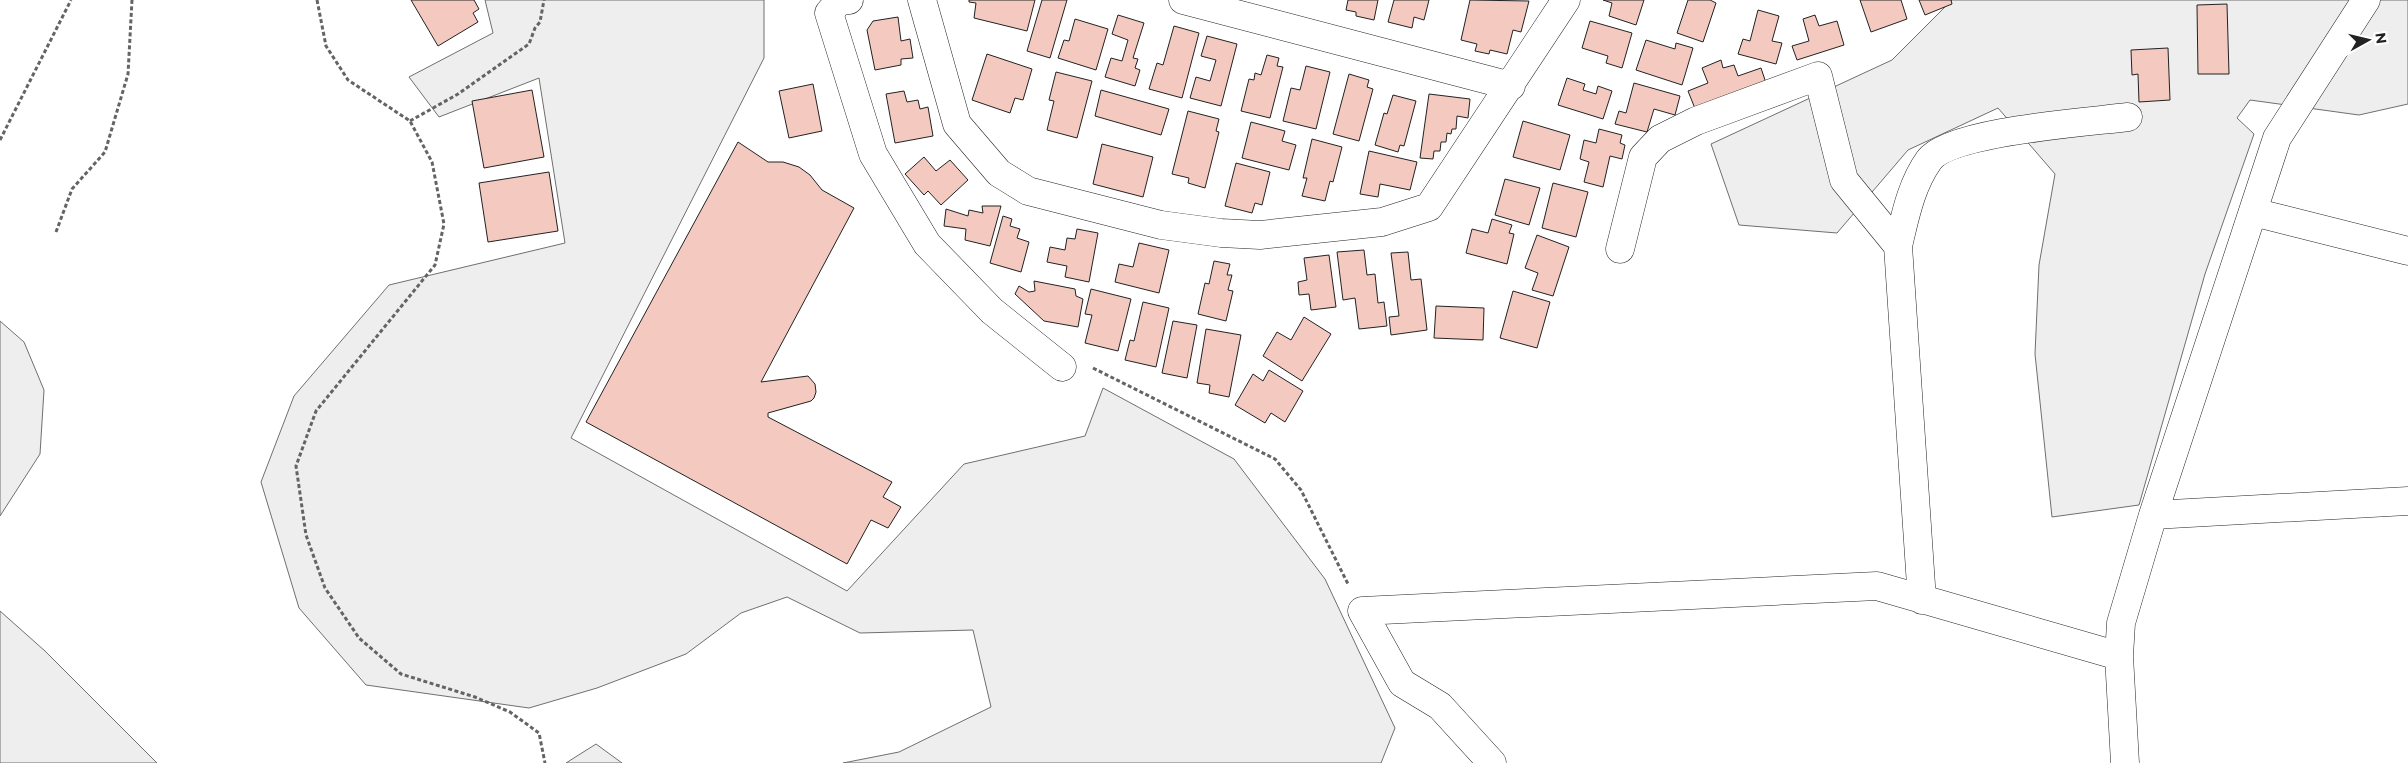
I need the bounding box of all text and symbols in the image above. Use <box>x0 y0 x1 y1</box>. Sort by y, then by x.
north arrow <box>2343 15 2393 65</box>
text: N <box>2371 31 2391 45</box>

